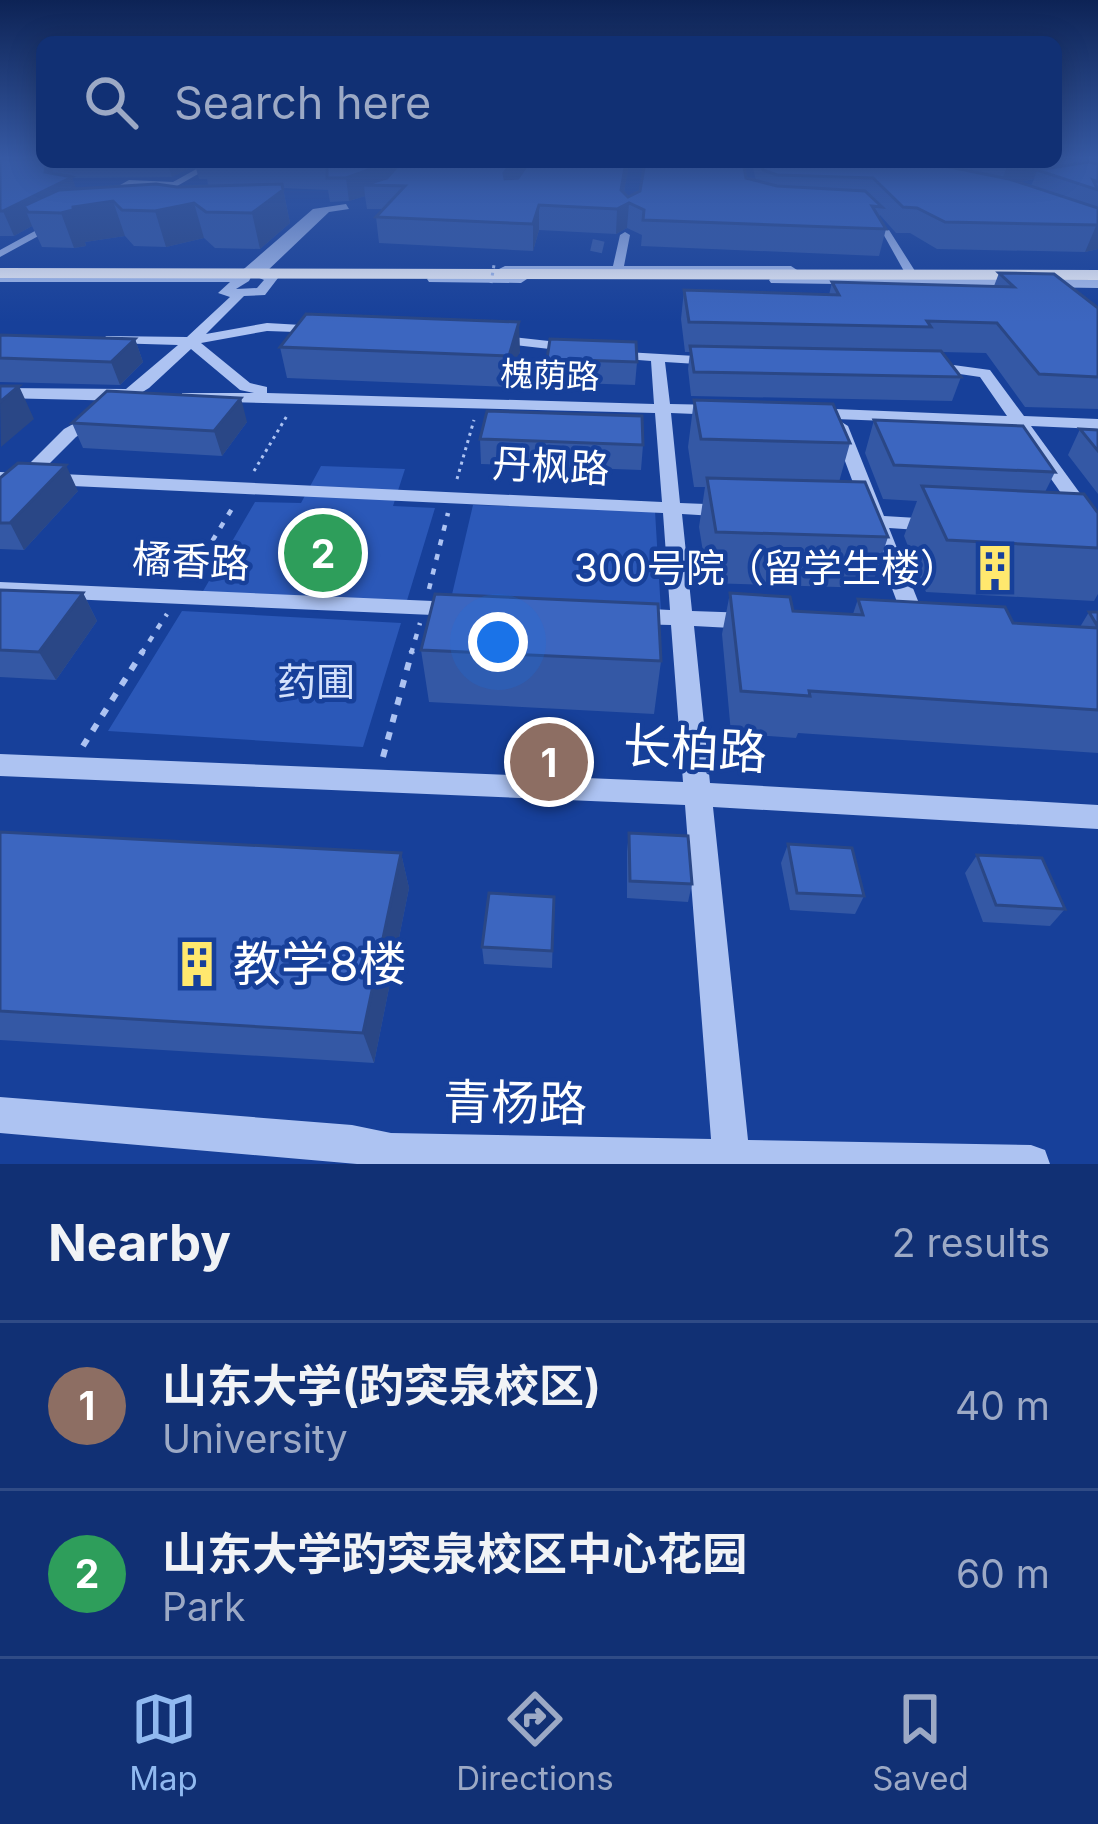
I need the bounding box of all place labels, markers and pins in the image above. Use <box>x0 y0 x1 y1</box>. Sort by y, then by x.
pin: 2 <box>284 508 362 598</box>
building icon: 300号院（留学生楼） <box>970 543 1020 593</box>
place label: 300号院（留学生楼） <box>574 544 959 591</box>
pin: 1 <box>510 717 588 807</box>
place label: 教学8楼 <box>233 934 407 993</box>
building icon: 教学8楼 <box>172 939 222 989</box>

